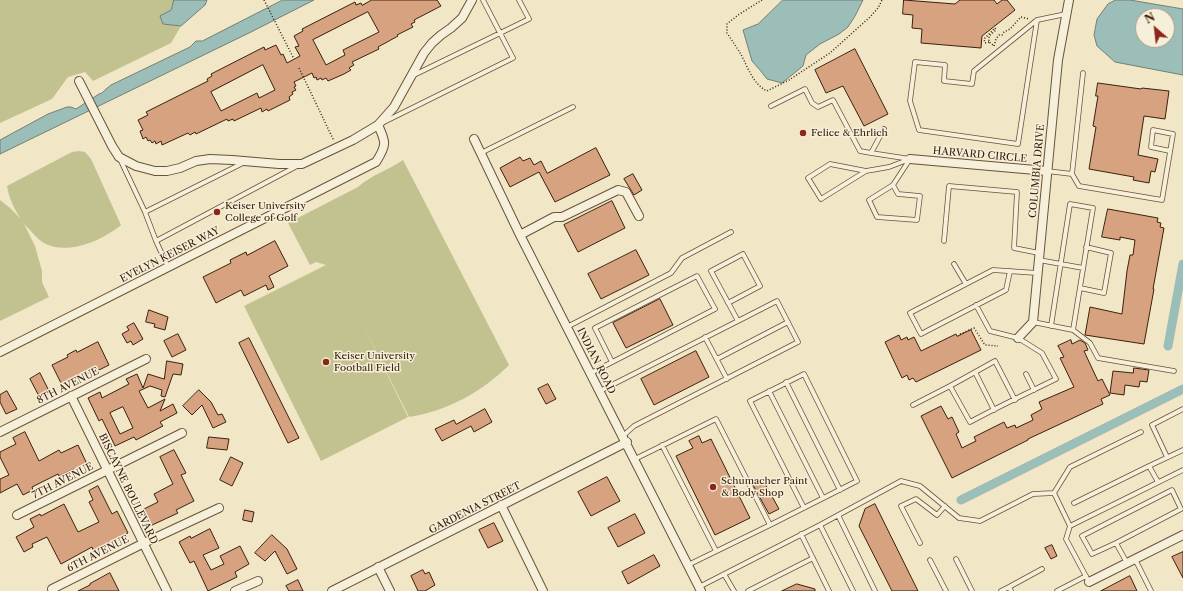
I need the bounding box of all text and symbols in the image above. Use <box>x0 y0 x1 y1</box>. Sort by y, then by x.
north arrow <box>1135 8 1175 48</box>
text: N <box>1142 10 1157 27</box>
street label: COLUMBIA DRIVE <box>1027 124 1047 218</box>
place label: Felice & Ehrlich <box>811 127 888 139</box>
marker: Felice & Ehrlich <box>798 128 808 138</box>
street label: HARVARD CIRCLE <box>932 145 1028 165</box>
place label: Keiser University College of Golf <box>225 200 306 224</box>
marker: Keiser University College of Golf <box>212 207 222 217</box>
street label: EVELYN KEISER WAY <box>118 225 222 285</box>
street label: INDIAN ROAD <box>574 326 618 396</box>
place label: Keiser University Football Field <box>334 350 415 374</box>
marker: Keiser University Football Field <box>321 357 331 367</box>
street label: 8TH AVENUE <box>35 365 101 407</box>
street label: BISCAYNE BOULEVARD <box>96 432 160 546</box>
street label: 7TH AVENUE <box>30 460 96 502</box>
place label: Schumacher Paint & Body Shop <box>721 475 808 498</box>
street label: GARDENIA STREET <box>427 480 523 536</box>
marker: Schumacher Paint & Body Shop <box>708 482 718 492</box>
street label: 6TH AVENUE <box>65 533 131 575</box>

